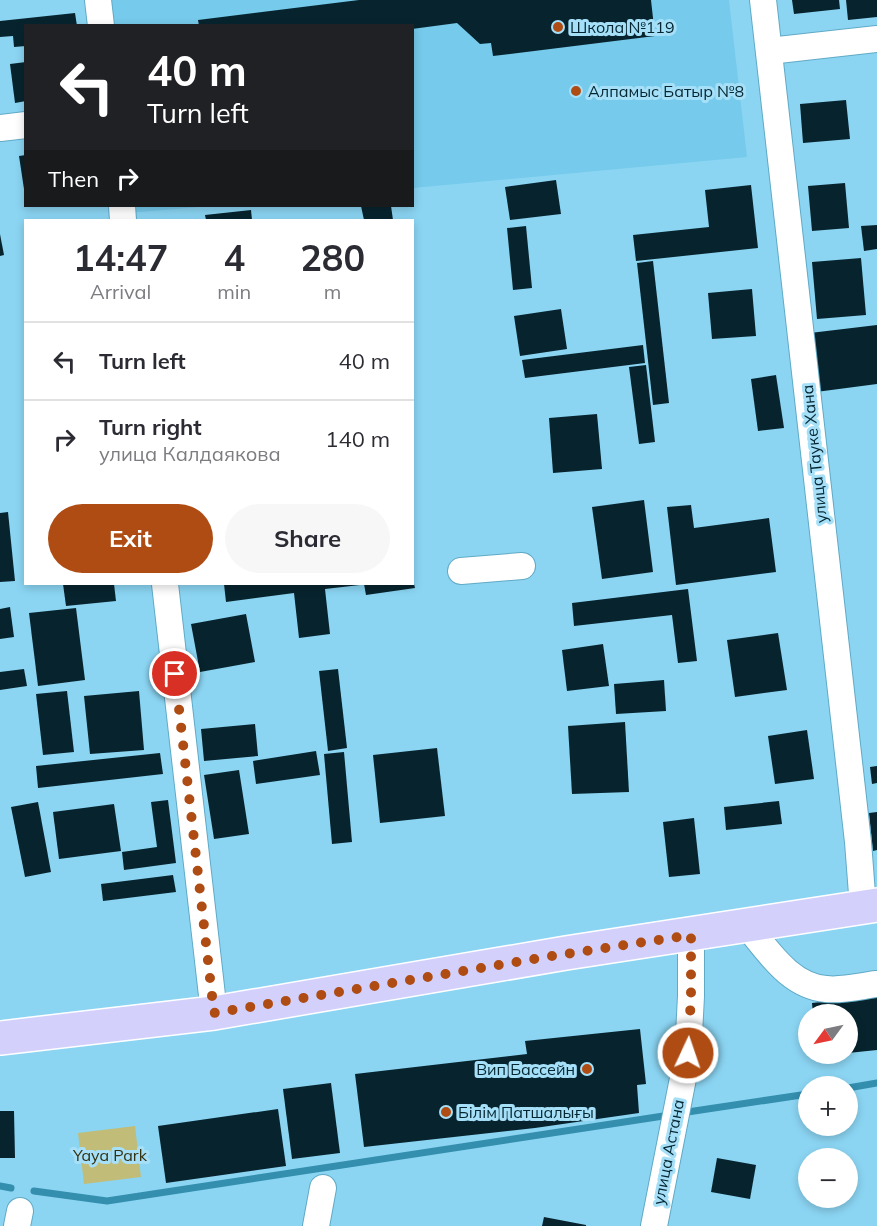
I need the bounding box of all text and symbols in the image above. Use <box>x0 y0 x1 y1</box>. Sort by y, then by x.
place label: Школа №119 <box>570 17 675 37</box>
marker: Школа №119 <box>551 20 565 34</box>
text: 40 m <box>147 44 247 97</box>
icon: left <box>48 48 126 126</box>
place label: Алпамыс Батыр №8 <box>588 81 744 101</box>
marker: Алпамыс Батыр №8 <box>569 84 583 98</box>
text: Turn left <box>147 96 249 130</box>
icon: right <box>111 162 144 195</box>
text: Then <box>48 165 99 193</box>
text: 14:47 <box>73 235 168 280</box>
text: 4 <box>223 235 245 280</box>
text: 280 <box>300 235 365 280</box>
text: Arrival <box>90 279 151 304</box>
text: min <box>217 279 251 304</box>
text: m <box>324 279 341 304</box>
icon: left <box>48 345 81 378</box>
text: Turn left <box>99 347 186 375</box>
text: 40 m <box>339 347 390 375</box>
street label: улица Тауке Хана <box>797 384 831 524</box>
text: Turn right <box>99 413 202 441</box>
icon: right <box>48 423 81 456</box>
text: 140 m <box>325 425 390 453</box>
text: улица Калдаякова <box>99 441 281 466</box>
button: Exit <box>48 504 213 573</box>
button: Share <box>225 504 390 573</box>
pin <box>149 648 200 699</box>
icon: arrive <box>158 657 191 690</box>
north arrow <box>798 1004 858 1064</box>
map controls <box>798 1004 858 1208</box>
position arrow <box>656 1021 720 1085</box>
place label: Вип Бассейн <box>476 1059 575 1079</box>
marker: Вип Бассейн <box>580 1062 594 1076</box>
button: + <box>798 1076 858 1136</box>
street label: улица Астана <box>648 1098 688 1206</box>
place label: Білім Патшалығы <box>458 1102 594 1122</box>
marker: Білім Патшалығы <box>439 1105 453 1119</box>
park label: Yaya Park <box>72 1145 148 1165</box>
button: − <box>798 1148 858 1208</box>

